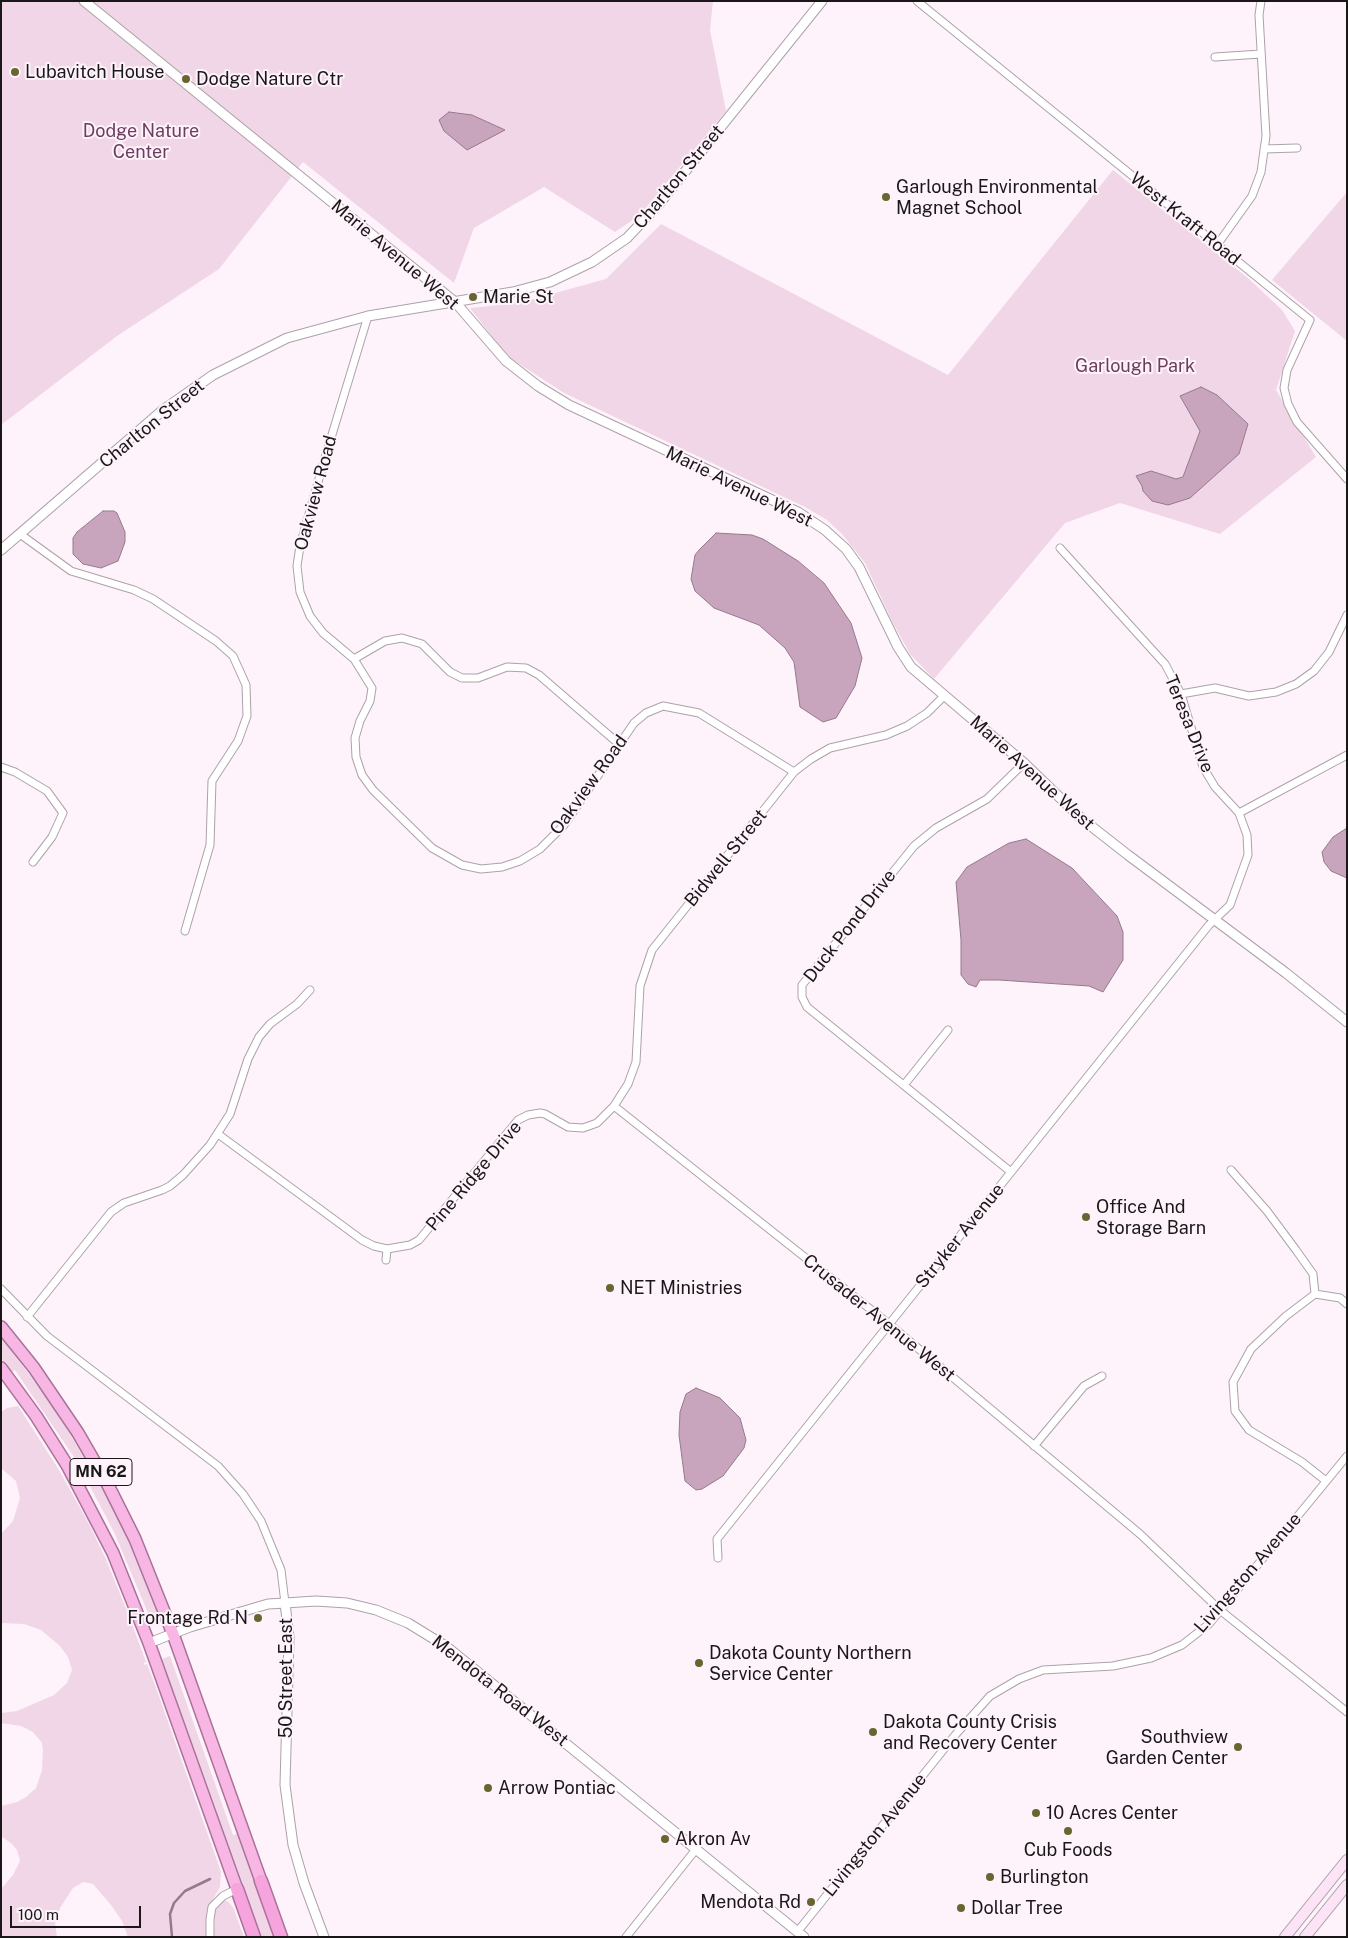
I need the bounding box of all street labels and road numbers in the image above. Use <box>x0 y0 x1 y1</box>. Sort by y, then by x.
street label: Charlton Street <box>629 121 729 233</box>
street label: West Kraft Road <box>1125 168 1245 270</box>
street label: Marie Avenue West <box>327 195 463 315</box>
street label: Charlton Street <box>95 375 209 473</box>
street label: Oakview Road <box>290 433 342 553</box>
street label: Marie Avenue West <box>662 442 816 532</box>
street label: Teresa Drive <box>1160 672 1218 776</box>
street label: Marie Avenue West <box>965 711 1099 835</box>
street label: Oakview Road <box>546 731 632 839</box>
street label: Bidwell Street <box>680 805 772 911</box>
street label: Duck Pond Drive <box>799 865 901 987</box>
street label: Pine Ridge Drive <box>422 1117 526 1235</box>
street label: Stryker Avenue <box>911 1179 1009 1293</box>
street label: Crusader Avenue West <box>798 1250 960 1386</box>
road number: MN 62 <box>70 1458 132 1485</box>
street label: Livingston Avenue <box>1190 1508 1306 1638</box>
street label: 50 Street East <box>275 1618 297 1738</box>
street label: Mendota Road West <box>427 1631 573 1751</box>
street label: Livingston Avenue <box>819 1769 931 1901</box>

